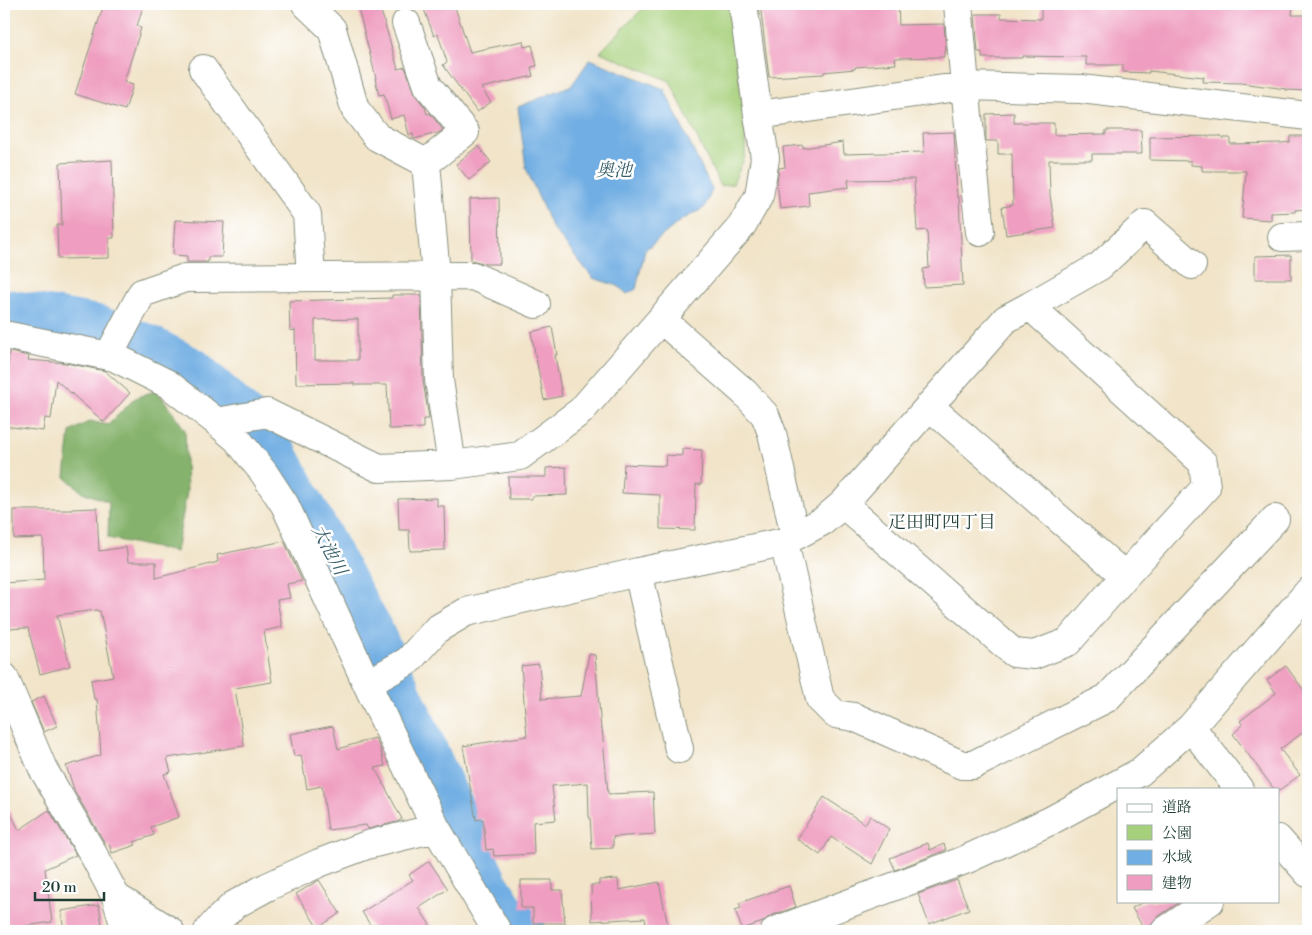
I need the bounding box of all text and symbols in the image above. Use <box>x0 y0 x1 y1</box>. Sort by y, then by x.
water label: 奥池 <box>596 159 634 182</box>
district label: 疋田町四丁目 <box>888 511 996 534</box>
water label: 大池川 <box>306 521 353 581</box>
legend <box>1117 788 1280 902</box>
text: 道路 <box>1162 798 1192 817</box>
text: 公園 <box>1162 824 1192 843</box>
text: 水域 <box>1162 848 1192 867</box>
scale bar <box>35 870 104 902</box>
text: 建物 <box>1162 874 1192 893</box>
text: 20 m <box>42 878 77 897</box>

